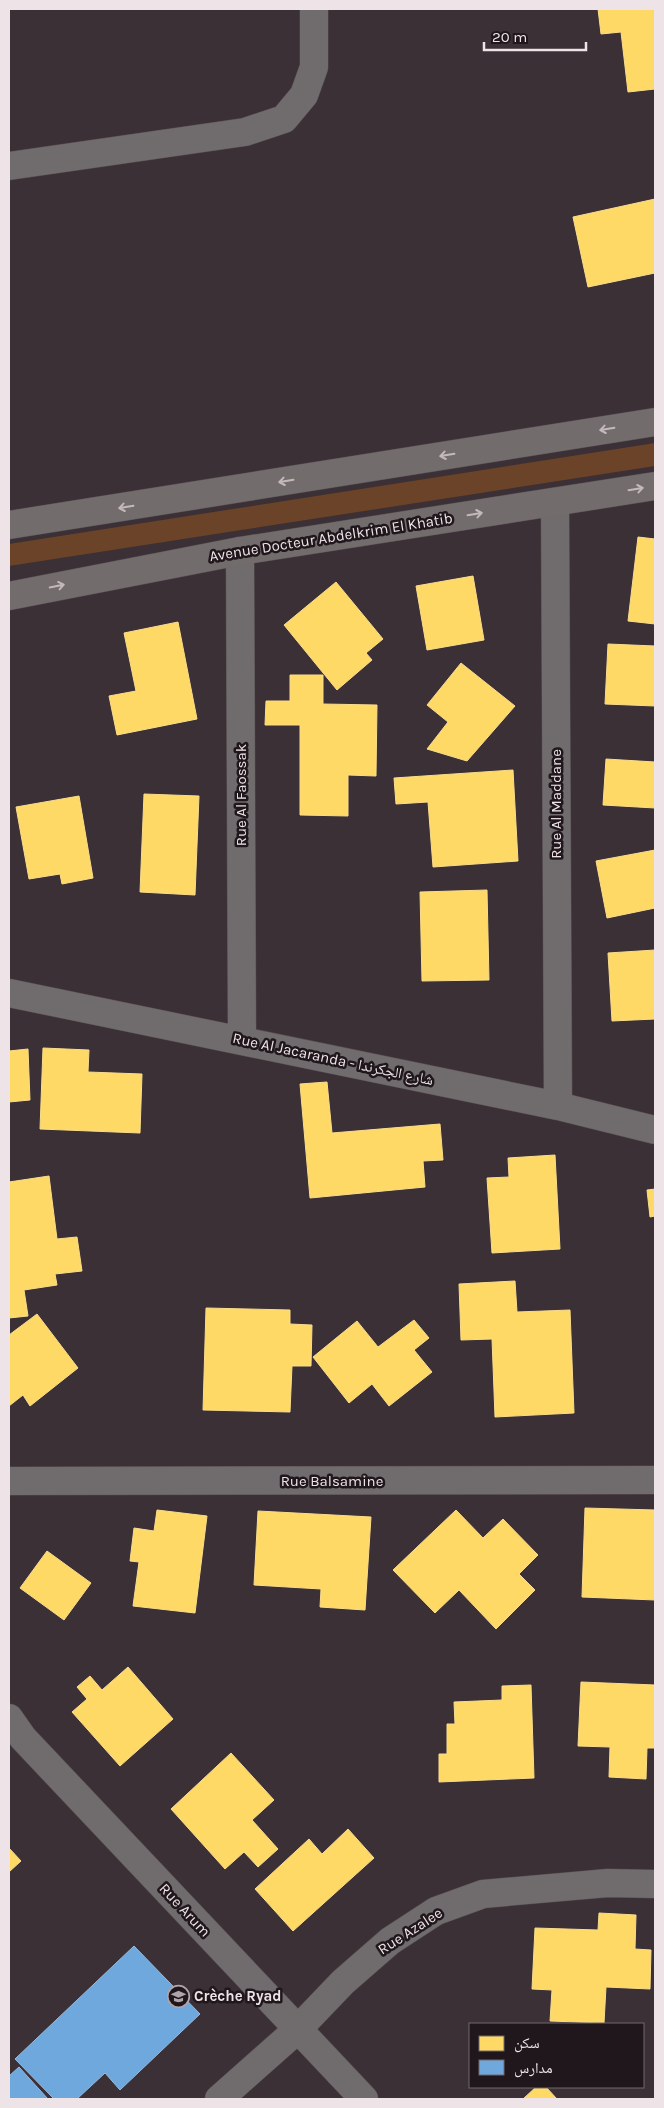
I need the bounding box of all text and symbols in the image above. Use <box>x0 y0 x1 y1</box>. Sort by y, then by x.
scale bar <box>484 20 586 52</box>
text: 20 m <box>492 28 527 46</box>
one-way arrow <box>599 425 615 435</box>
one-way arrow <box>439 450 455 460</box>
one-way arrow <box>279 476 295 486</box>
one-way arrow <box>627 483 643 493</box>
one-way arrow <box>118 502 134 512</box>
street label: Avenue Docteur Abdelkrim El Khatib <box>208 509 454 565</box>
one-way arrow <box>467 509 483 519</box>
one-way arrow <box>48 581 64 591</box>
street label: Rue Al Faossak <box>232 744 250 846</box>
street label: Rue Al Maddane <box>547 749 565 859</box>
street label: Rue Al Jacaranda - شارع الجكرندا <box>231 1029 435 1090</box>
street label: Rue Balsamine <box>281 1472 383 1490</box>
street label: Rue Arum <box>156 1879 214 1941</box>
street label: Rue Azalee <box>374 1904 446 1958</box>
school or university icon: Crèche Ryad <box>166 1984 190 2008</box>
place label: Crèche Ryad <box>194 1987 282 2005</box>
legend <box>469 2023 644 2088</box>
text: سكن <box>514 2034 540 2053</box>
text: مدارس <box>514 2059 553 2078</box>

